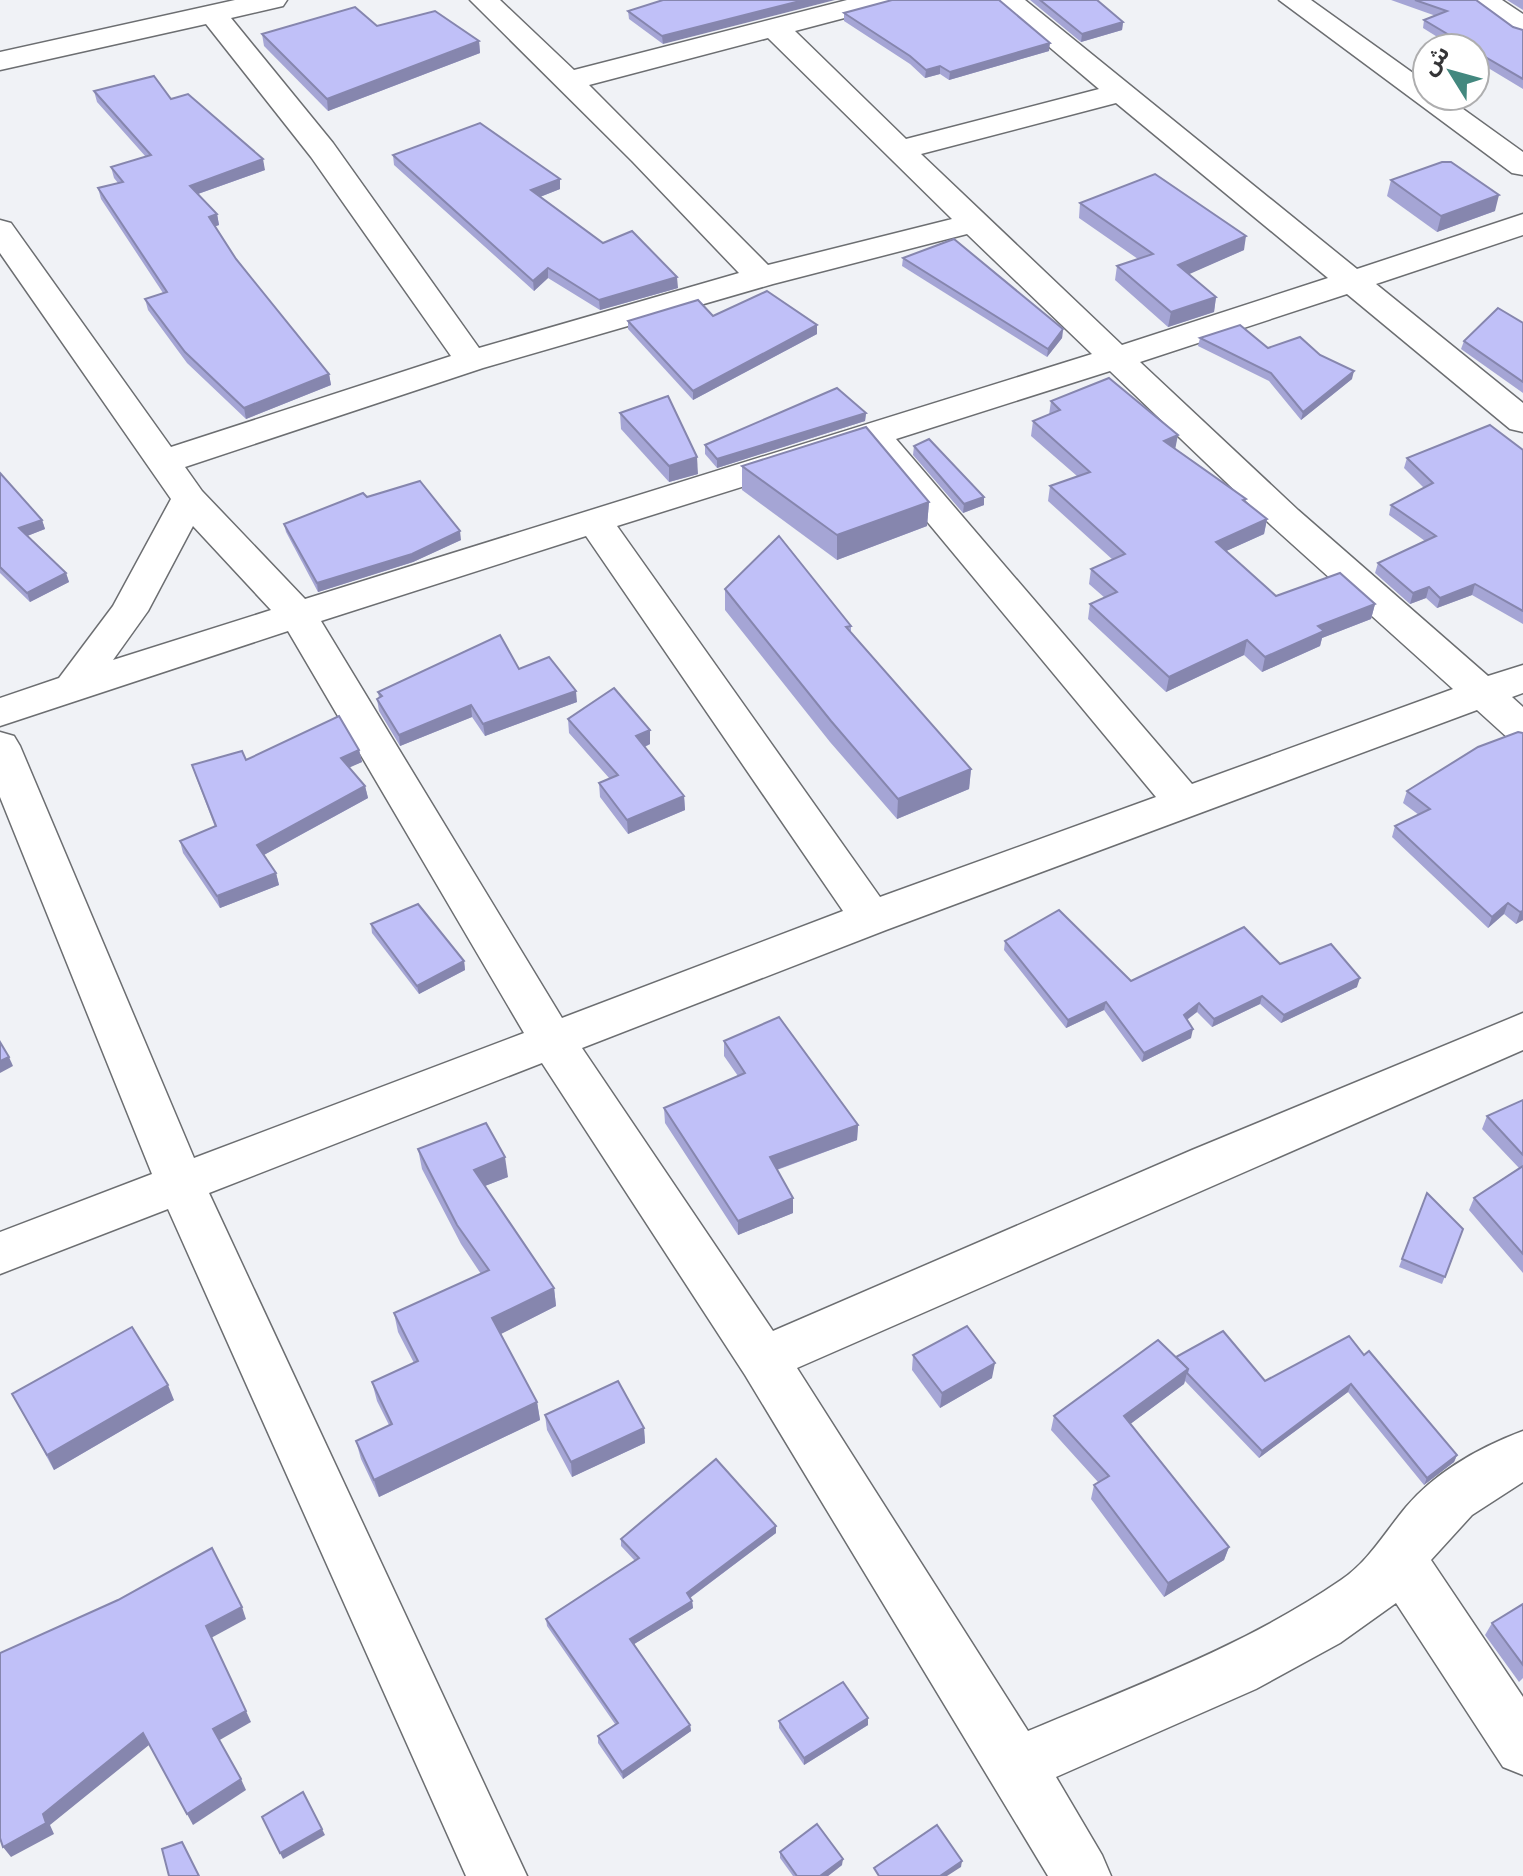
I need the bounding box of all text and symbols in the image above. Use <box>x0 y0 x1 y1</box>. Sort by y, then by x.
north arrow <box>1411 32 1491 112</box>
text: ش <box>1414 39 1458 82</box>

